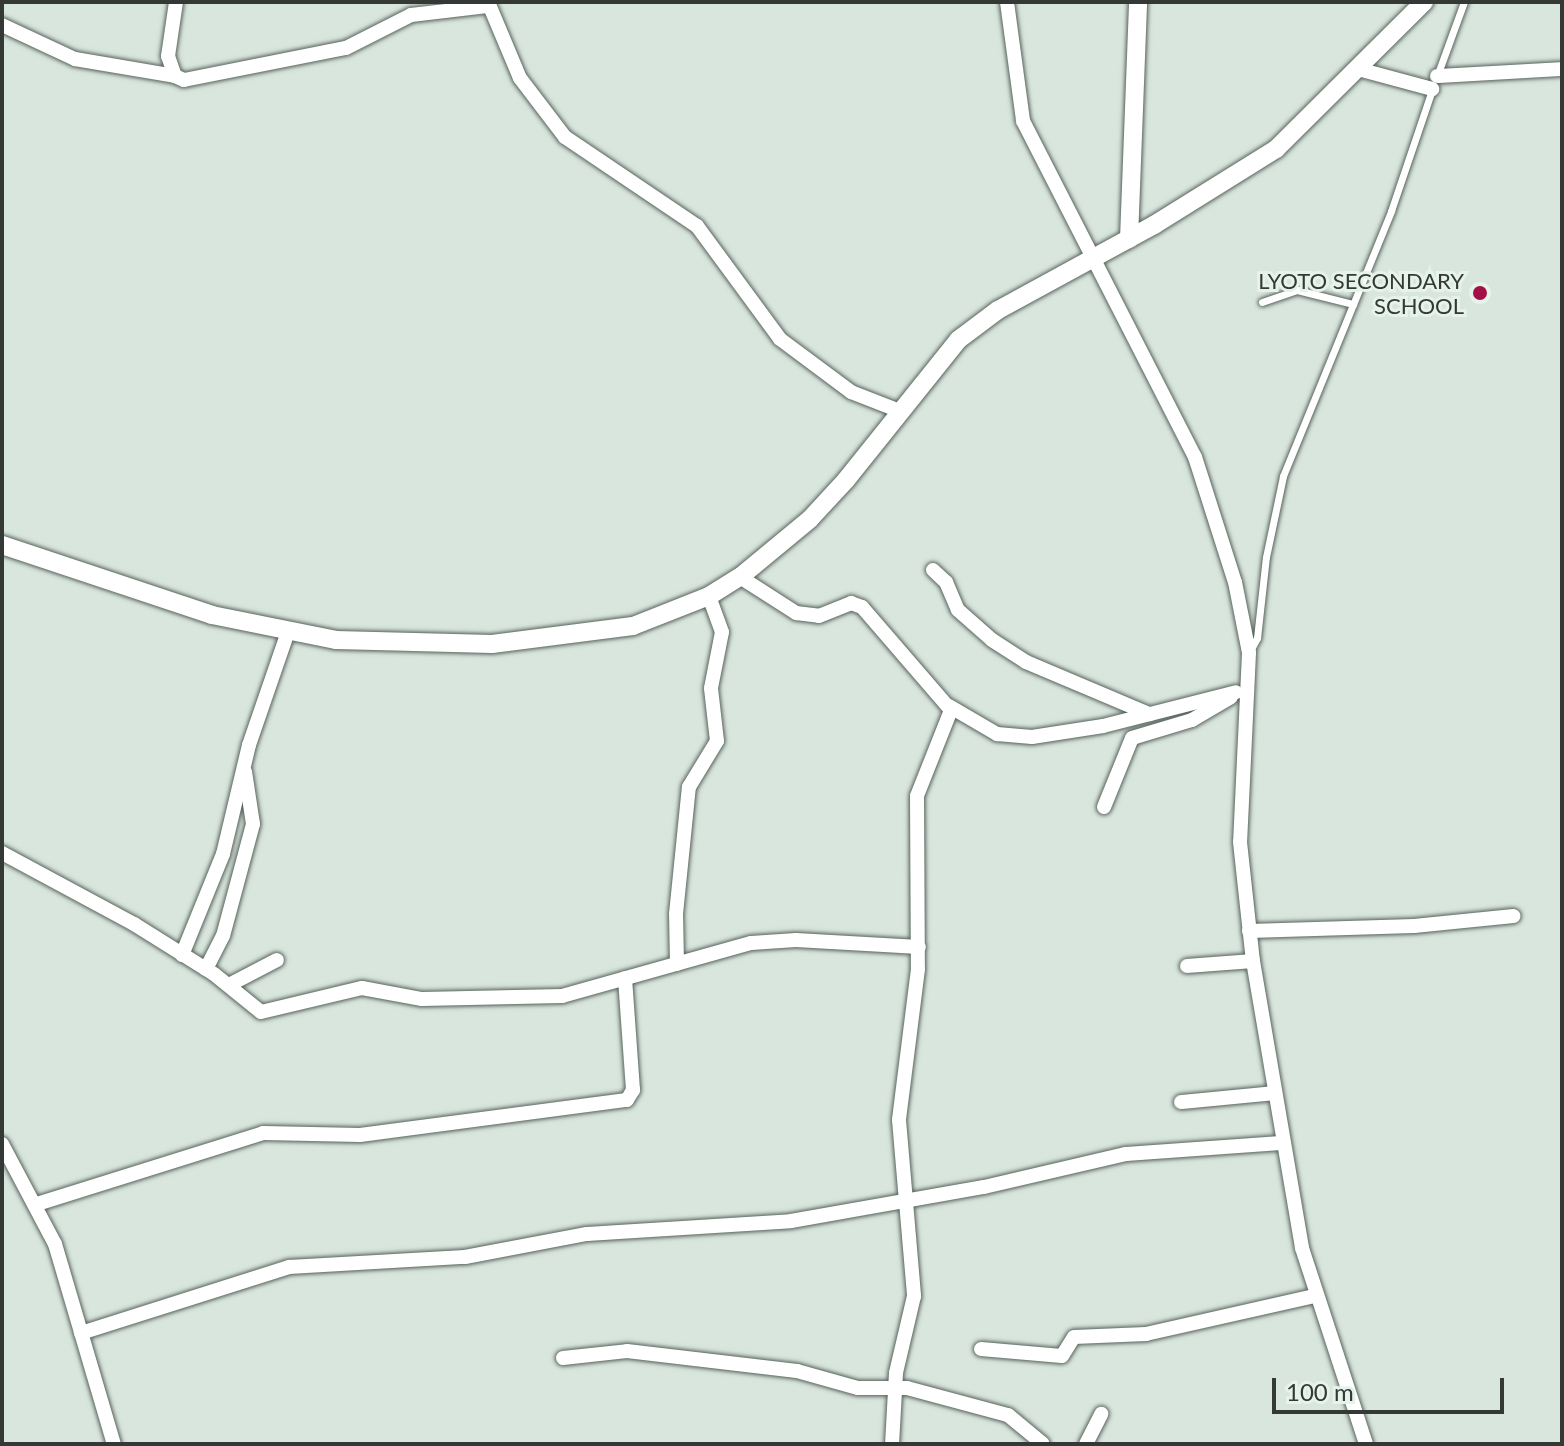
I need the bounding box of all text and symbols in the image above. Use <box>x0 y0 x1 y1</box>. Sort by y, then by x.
place label: LYOTO SECONDARY SCHOOL <box>1258 267 1464 318</box>
marker: LYOTO SECONDARY SCHOOL <box>1471 284 1489 302</box>
scale bar <box>1276 1362 1508 1412</box>
text: 100 m <box>1286 1377 1354 1406</box>

